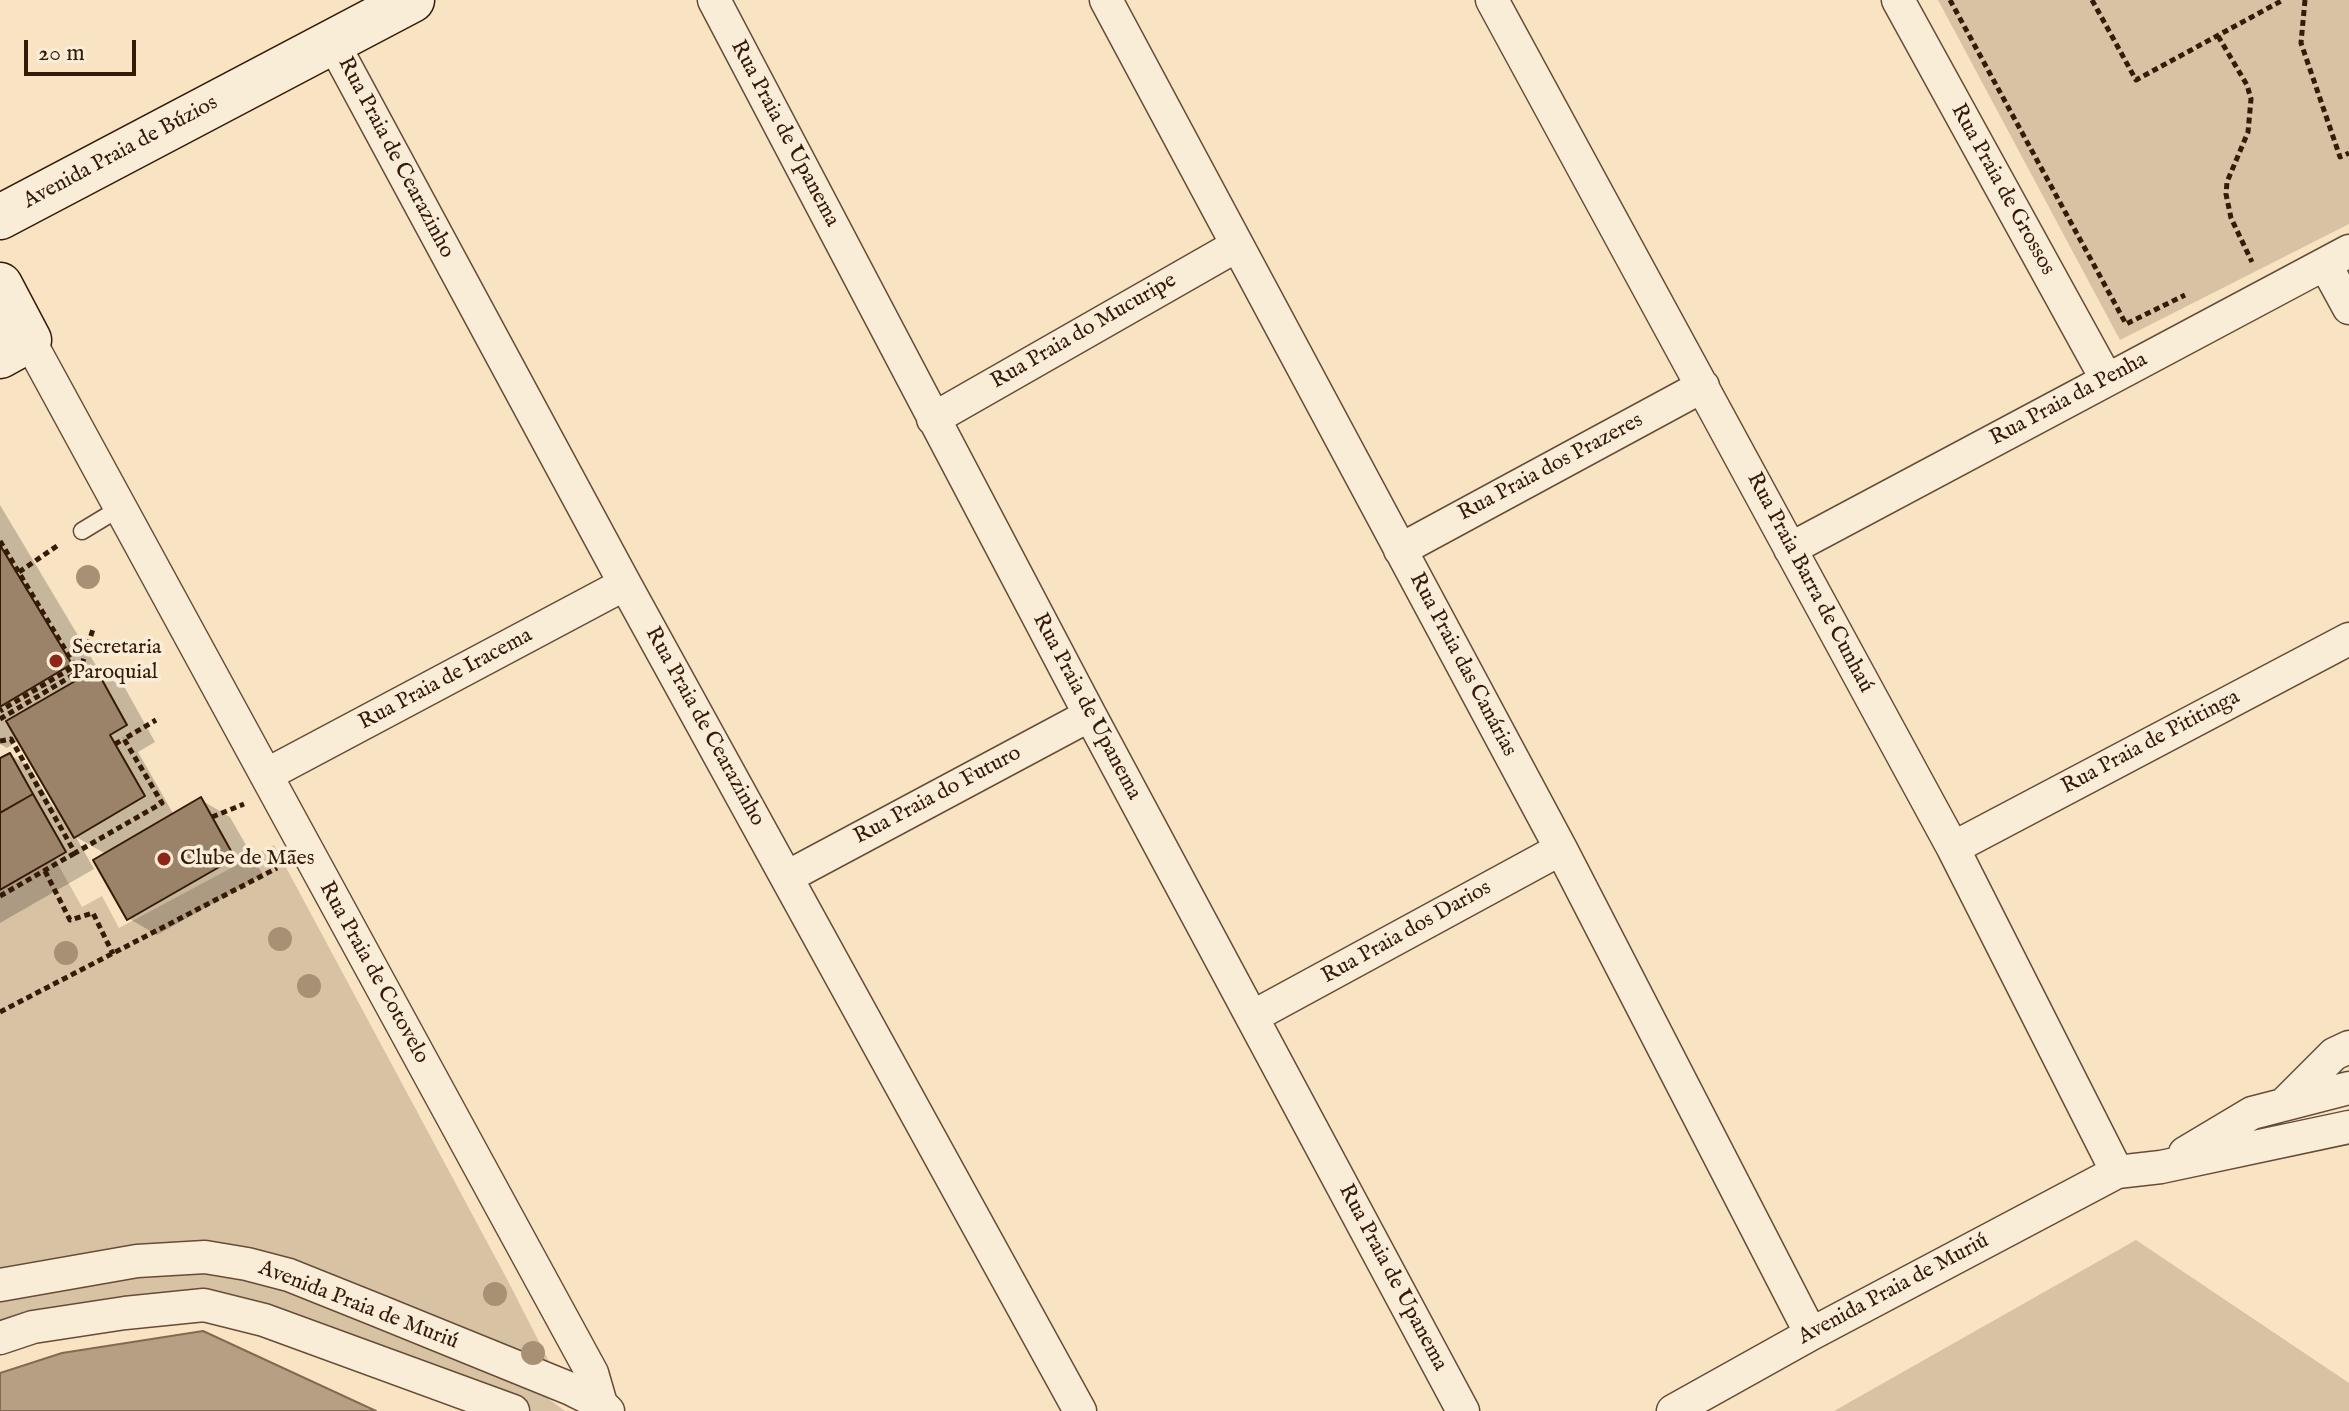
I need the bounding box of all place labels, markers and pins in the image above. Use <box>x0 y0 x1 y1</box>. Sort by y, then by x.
place label: Secretaria Paroquial <box>72 635 162 686</box>
marker: Secretaria Paroquial <box>47 652 65 670</box>
place label: Clube de Mães <box>180 846 314 872</box>
marker: Clube de Mães <box>155 850 173 868</box>

